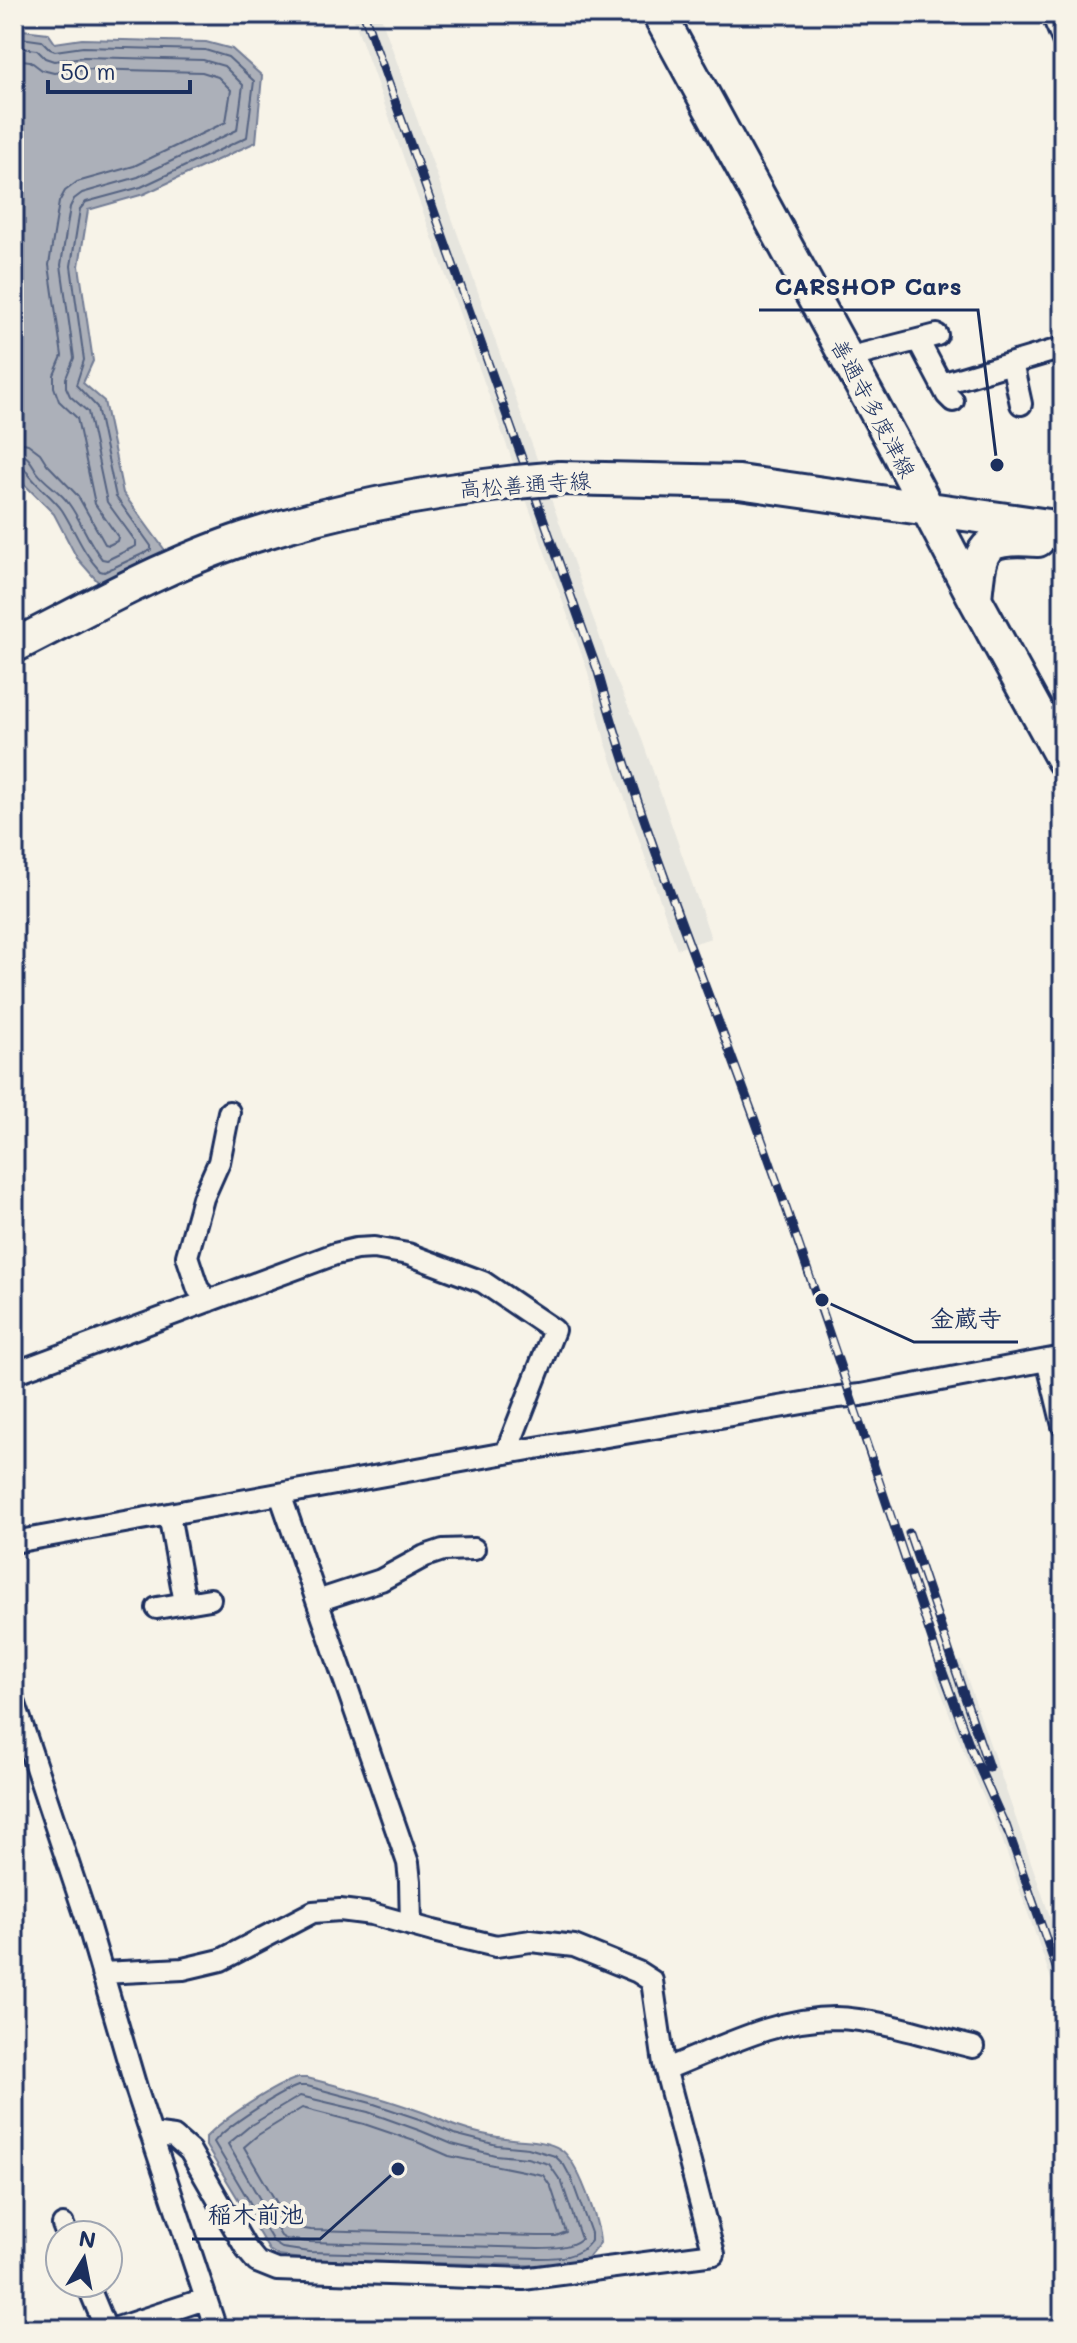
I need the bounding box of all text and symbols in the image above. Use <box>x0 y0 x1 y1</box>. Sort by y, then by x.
scale bar <box>48 44 190 94</box>
text: 50 m <box>60 55 116 86</box>
callout: CARSHOP Cars <box>759 262 978 310</box>
text: CARSHOP Cars <box>774 270 962 301</box>
street label: 善通寺多度津線 <box>825 333 923 483</box>
street label: 高松善通寺線 <box>458 465 592 503</box>
callout: 金蔵寺 <box>914 1294 1018 1342</box>
text: 金蔵寺 <box>930 1302 1002 1333</box>
callout: 稲木前池 <box>192 2191 320 2239</box>
text: 稲木前池 <box>208 2198 304 2229</box>
north arrow <box>44 2219 124 2299</box>
text: N <box>77 2223 98 2255</box>

